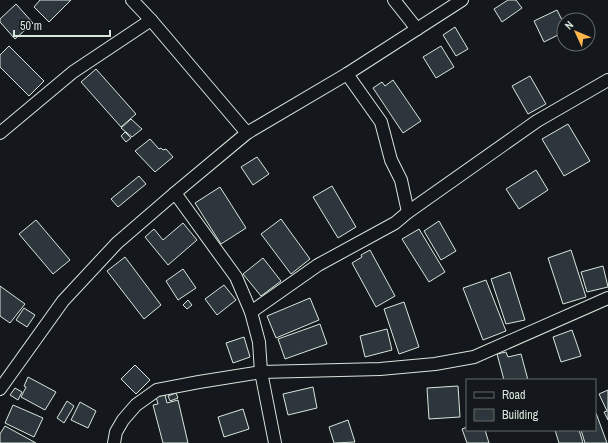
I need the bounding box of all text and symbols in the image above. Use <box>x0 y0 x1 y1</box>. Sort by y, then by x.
scale bar <box>14 12 110 38</box>
north arrow <box>556 12 596 52</box>
text: 50 m <box>20 18 42 34</box>
text: N <box>562 18 576 32</box>
legend <box>466 379 596 431</box>
text: Road <box>502 387 526 403</box>
text: Building <box>502 407 539 423</box>

